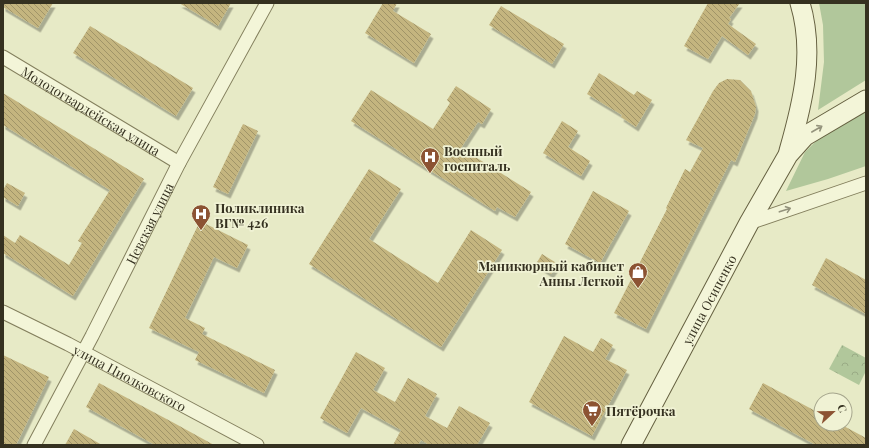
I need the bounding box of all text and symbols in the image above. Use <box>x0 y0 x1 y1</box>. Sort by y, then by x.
street label: Молодогвардейская улица <box>19 62 164 159</box>
one-way arrow <box>810 125 822 133</box>
place label: Военный госпиталь <box>444 142 510 174</box>
hospital icon: Военный госпиталь <box>419 146 441 174</box>
street label: Невская улица <box>121 179 177 266</box>
place label: Поликлиника ВГ№ 426 <box>215 199 305 231</box>
hospital icon: Поликлиника ВГ№ 426 <box>190 203 212 231</box>
one-way arrow <box>779 206 792 213</box>
street label: улица Осипенко <box>677 251 739 348</box>
place label: Маникюрный кабинет Анны Легкой <box>478 257 624 289</box>
shop icon: Маникюрный кабинет Анны Легкой <box>627 261 649 289</box>
street label: улица Циолковского <box>70 340 190 414</box>
north arrow <box>813 392 853 432</box>
supermarket icon: Пятёрочка <box>581 399 603 427</box>
place label: Пятёрочка <box>606 402 676 419</box>
text: С <box>834 402 851 415</box>

